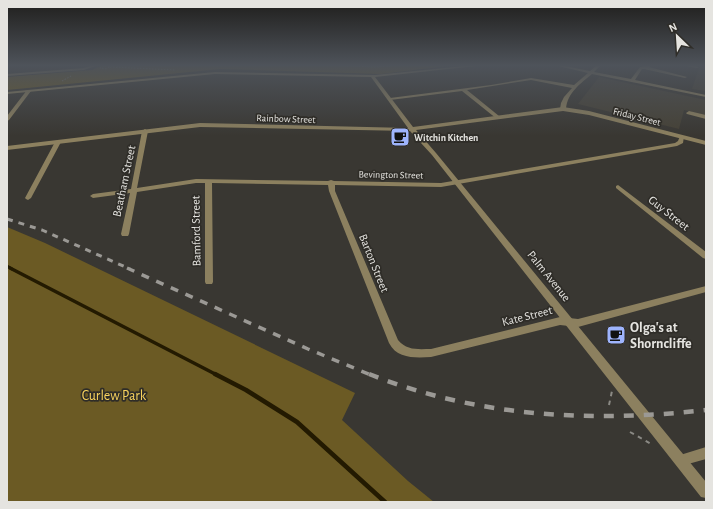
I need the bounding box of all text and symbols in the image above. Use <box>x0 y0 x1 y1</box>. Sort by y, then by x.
north arrow <box>657 16 697 56</box>
text: N <box>667 21 679 34</box>
street label: Friday Street <box>612 106 662 128</box>
street label: Rainbow Street <box>256 113 317 125</box>
cafe icon: Witchin Kitchen <box>389 126 411 148</box>
place label: Witchin Kitchen <box>414 133 478 143</box>
street label: Beatham Street <box>111 144 137 218</box>
street label: Bevington Street <box>359 169 424 181</box>
street label: Guy Street <box>646 193 692 233</box>
street label: Bamford Street <box>189 195 203 267</box>
street label: Barton Street <box>357 232 391 294</box>
street label: Palm Avenue <box>525 249 573 303</box>
street label: Kate Street <box>501 304 554 328</box>
place label: Olga's at Shorncliffe <box>630 321 692 351</box>
cafe icon: Olga's at Shorncliffe <box>605 324 627 346</box>
park label: Curlew Park <box>82 389 147 403</box>

